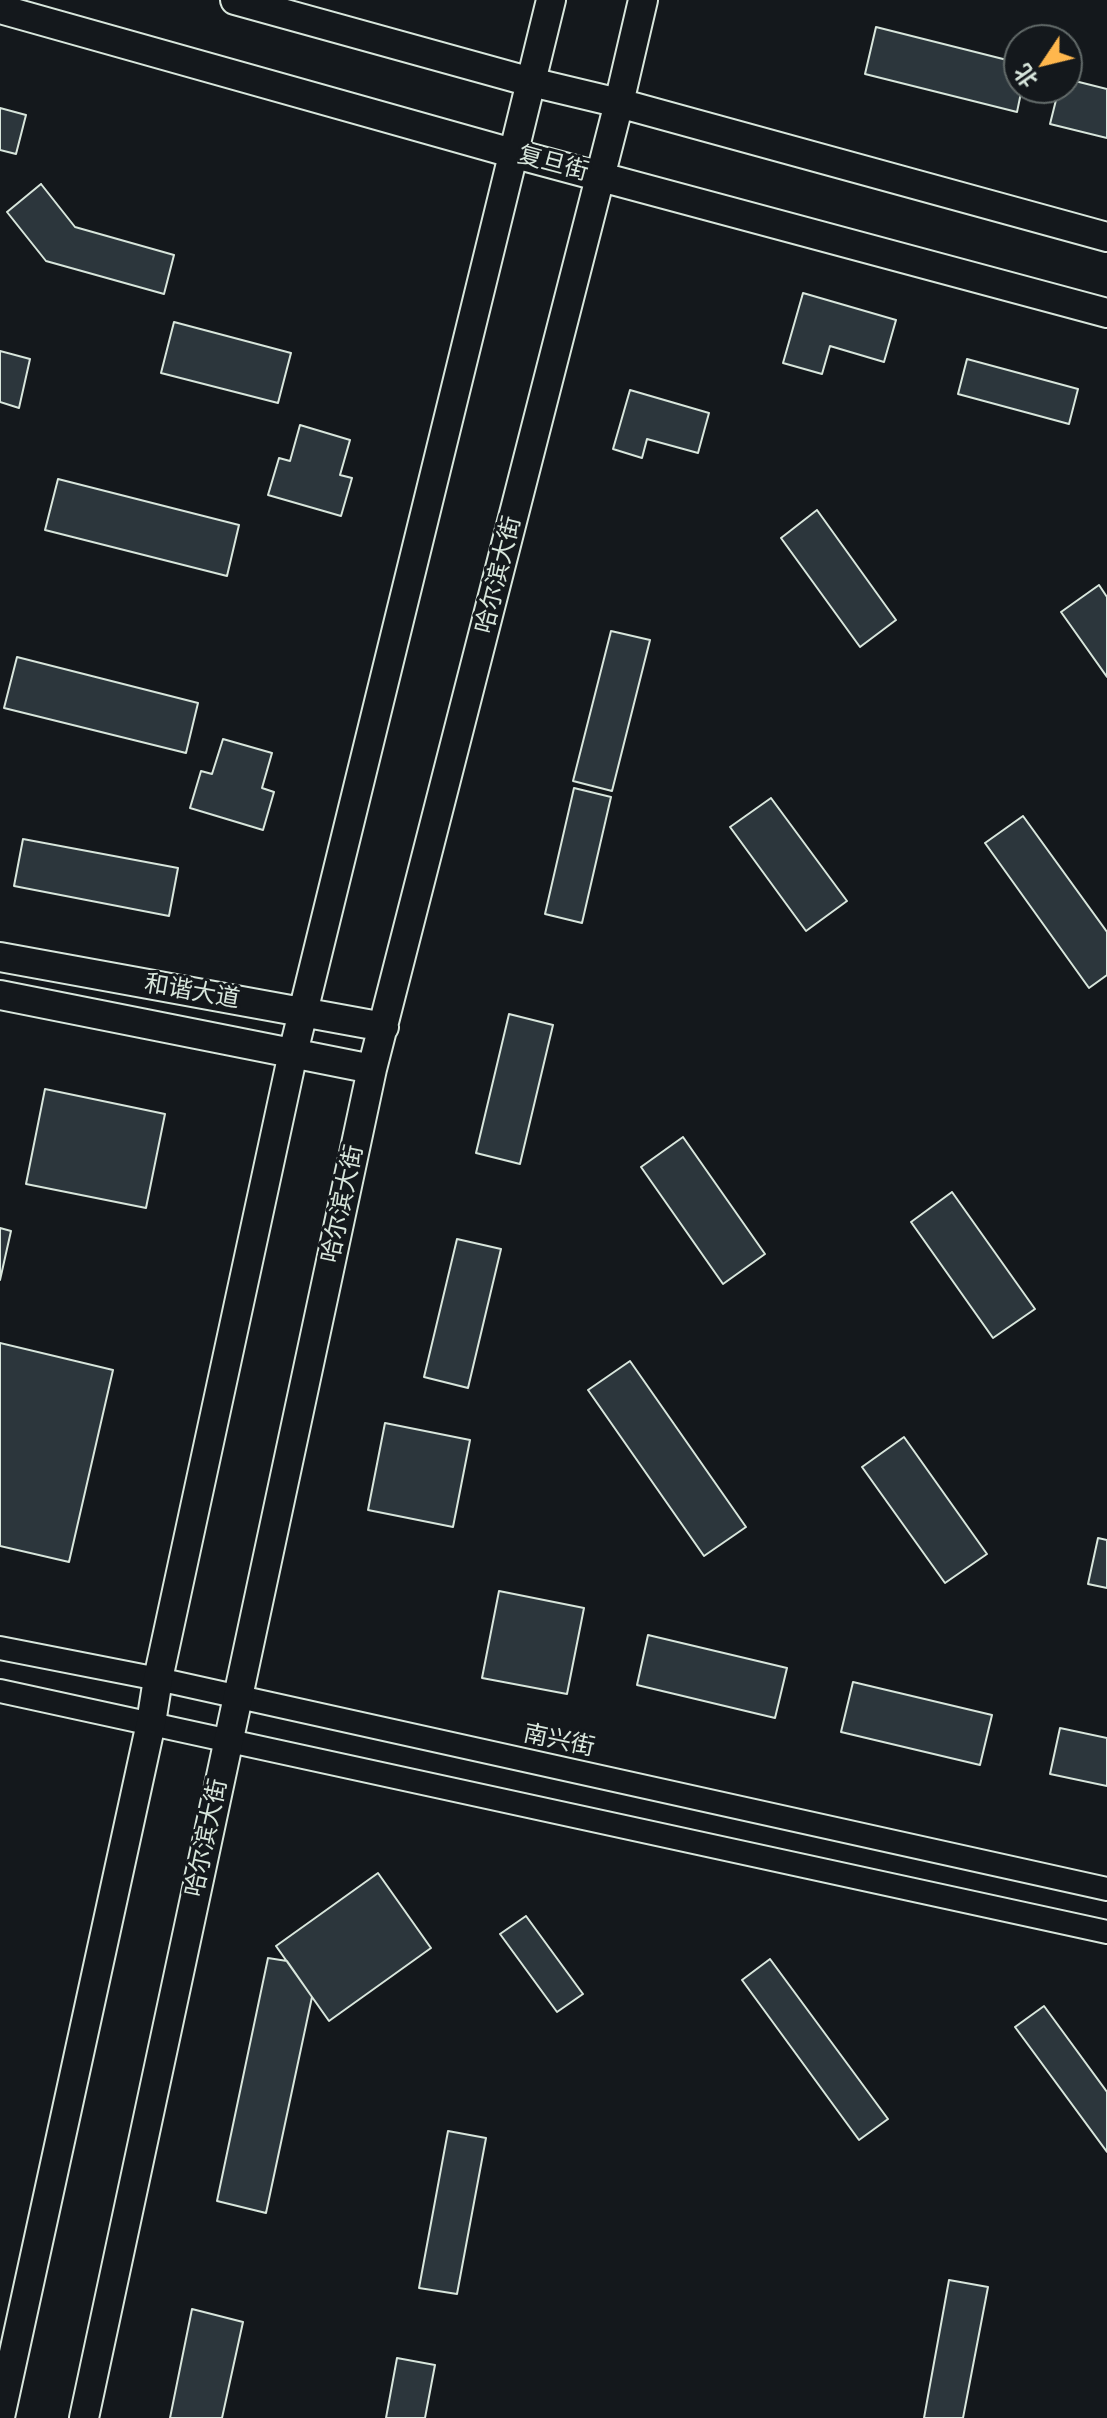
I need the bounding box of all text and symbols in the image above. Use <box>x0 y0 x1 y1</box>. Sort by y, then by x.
north arrow <box>1003 24 1083 104</box>
text: 北 <box>1006 59 1044 94</box>
street label: 复旦街 <box>514 141 592 187</box>
street label: 哈尔滨大街 <box>471 513 527 637</box>
street label: 和谐大道 <box>142 969 242 1015</box>
street label: 哈尔滨大街 <box>316 1142 370 1266</box>
street label: 南兴街 <box>521 1719 597 1763</box>
street label: 哈尔滨大街 <box>180 1776 234 1900</box>

